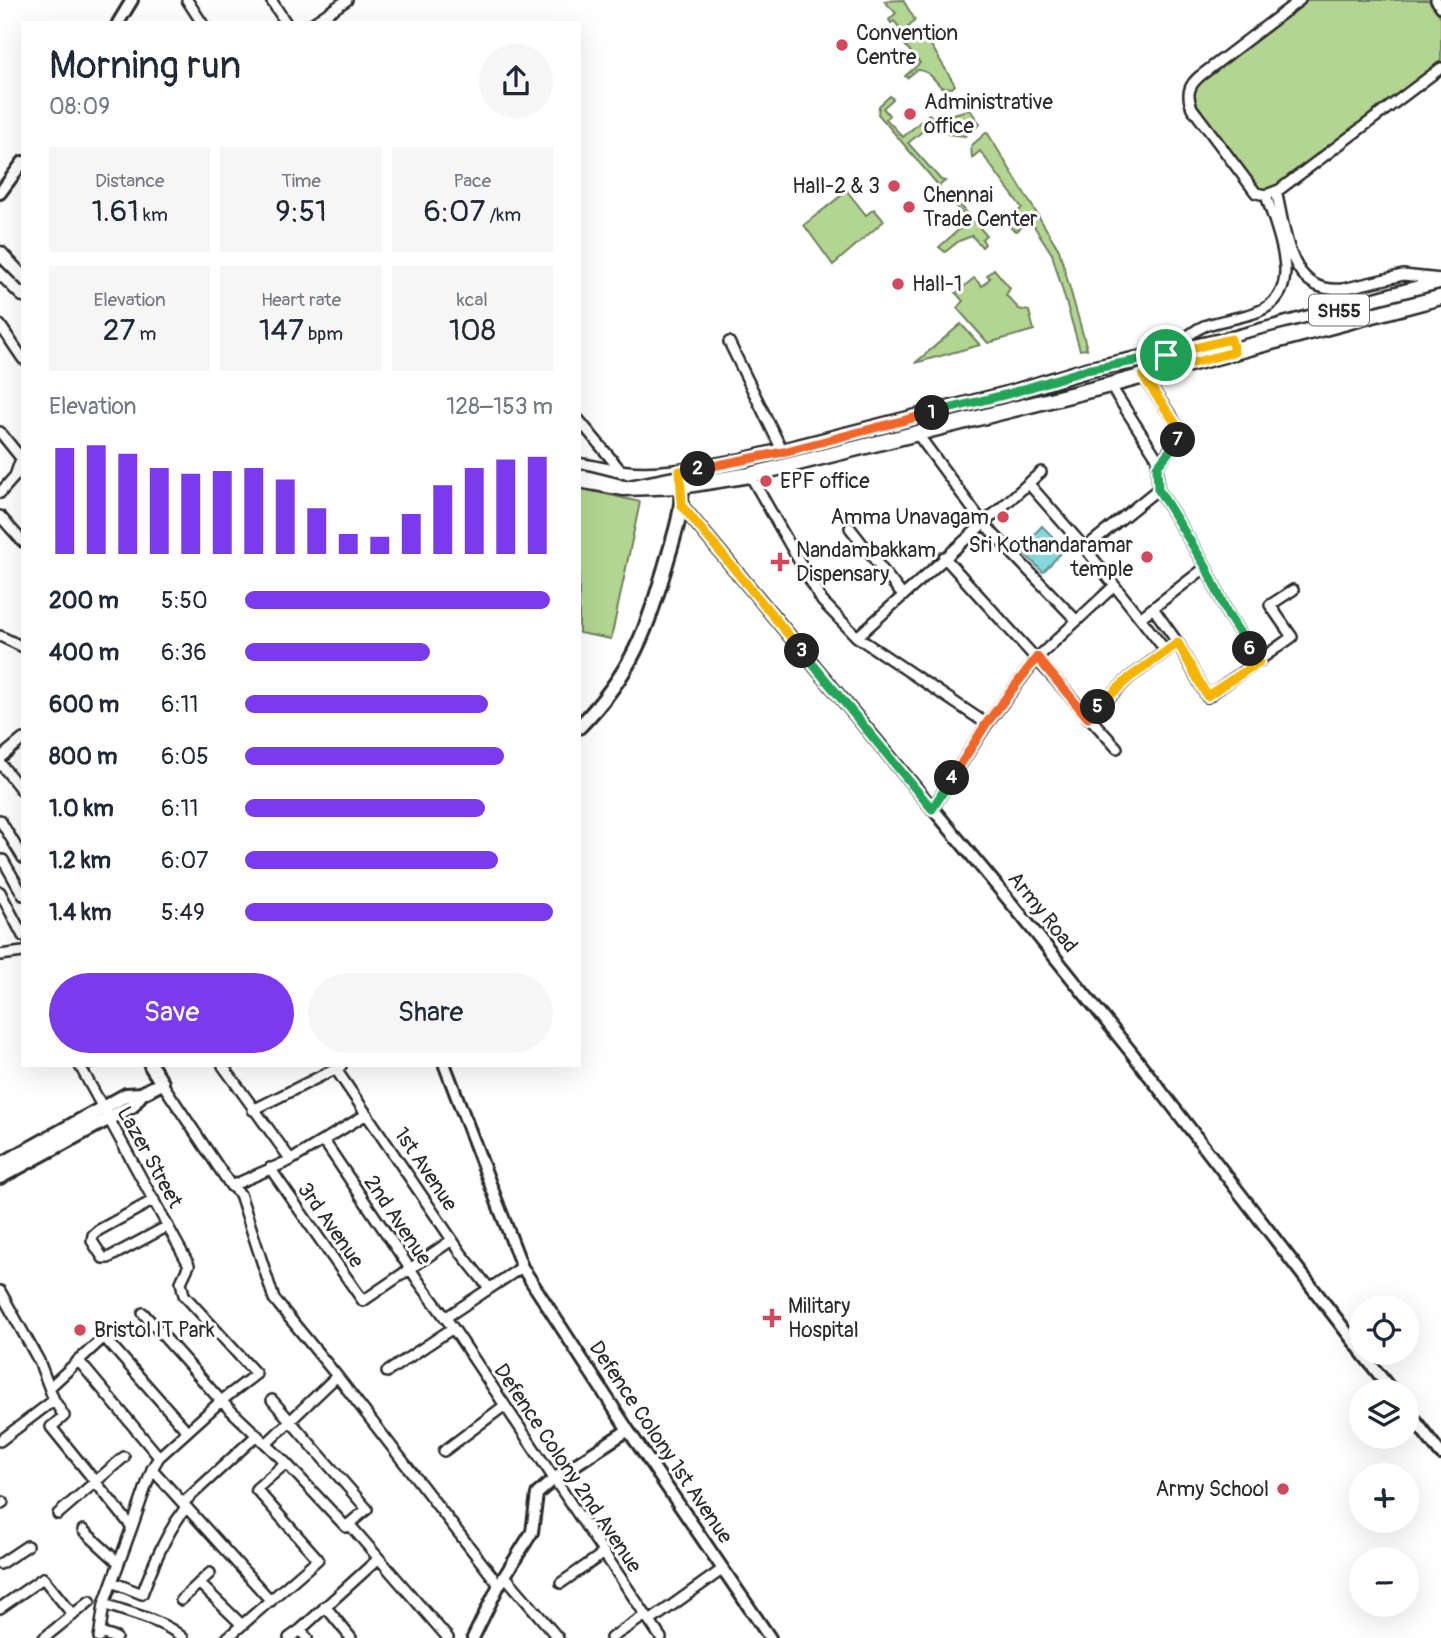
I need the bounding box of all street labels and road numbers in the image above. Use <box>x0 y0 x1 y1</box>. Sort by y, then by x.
road number: SH55 <box>1309 294 1369 326</box>
street label: Army Road <box>1002 866 1084 958</box>
street label: Lazer Street <box>111 1102 189 1213</box>
street label: 1st Avenue <box>388 1122 464 1217</box>
street label: 2nd Avenue <box>358 1170 438 1271</box>
street label: 3rd Avenue <box>291 1177 370 1274</box>
street label: Defence Colony 1st Avenue <box>583 1336 739 1549</box>
street label: Defence Colony 2nd Avenue <box>487 1359 648 1579</box>

